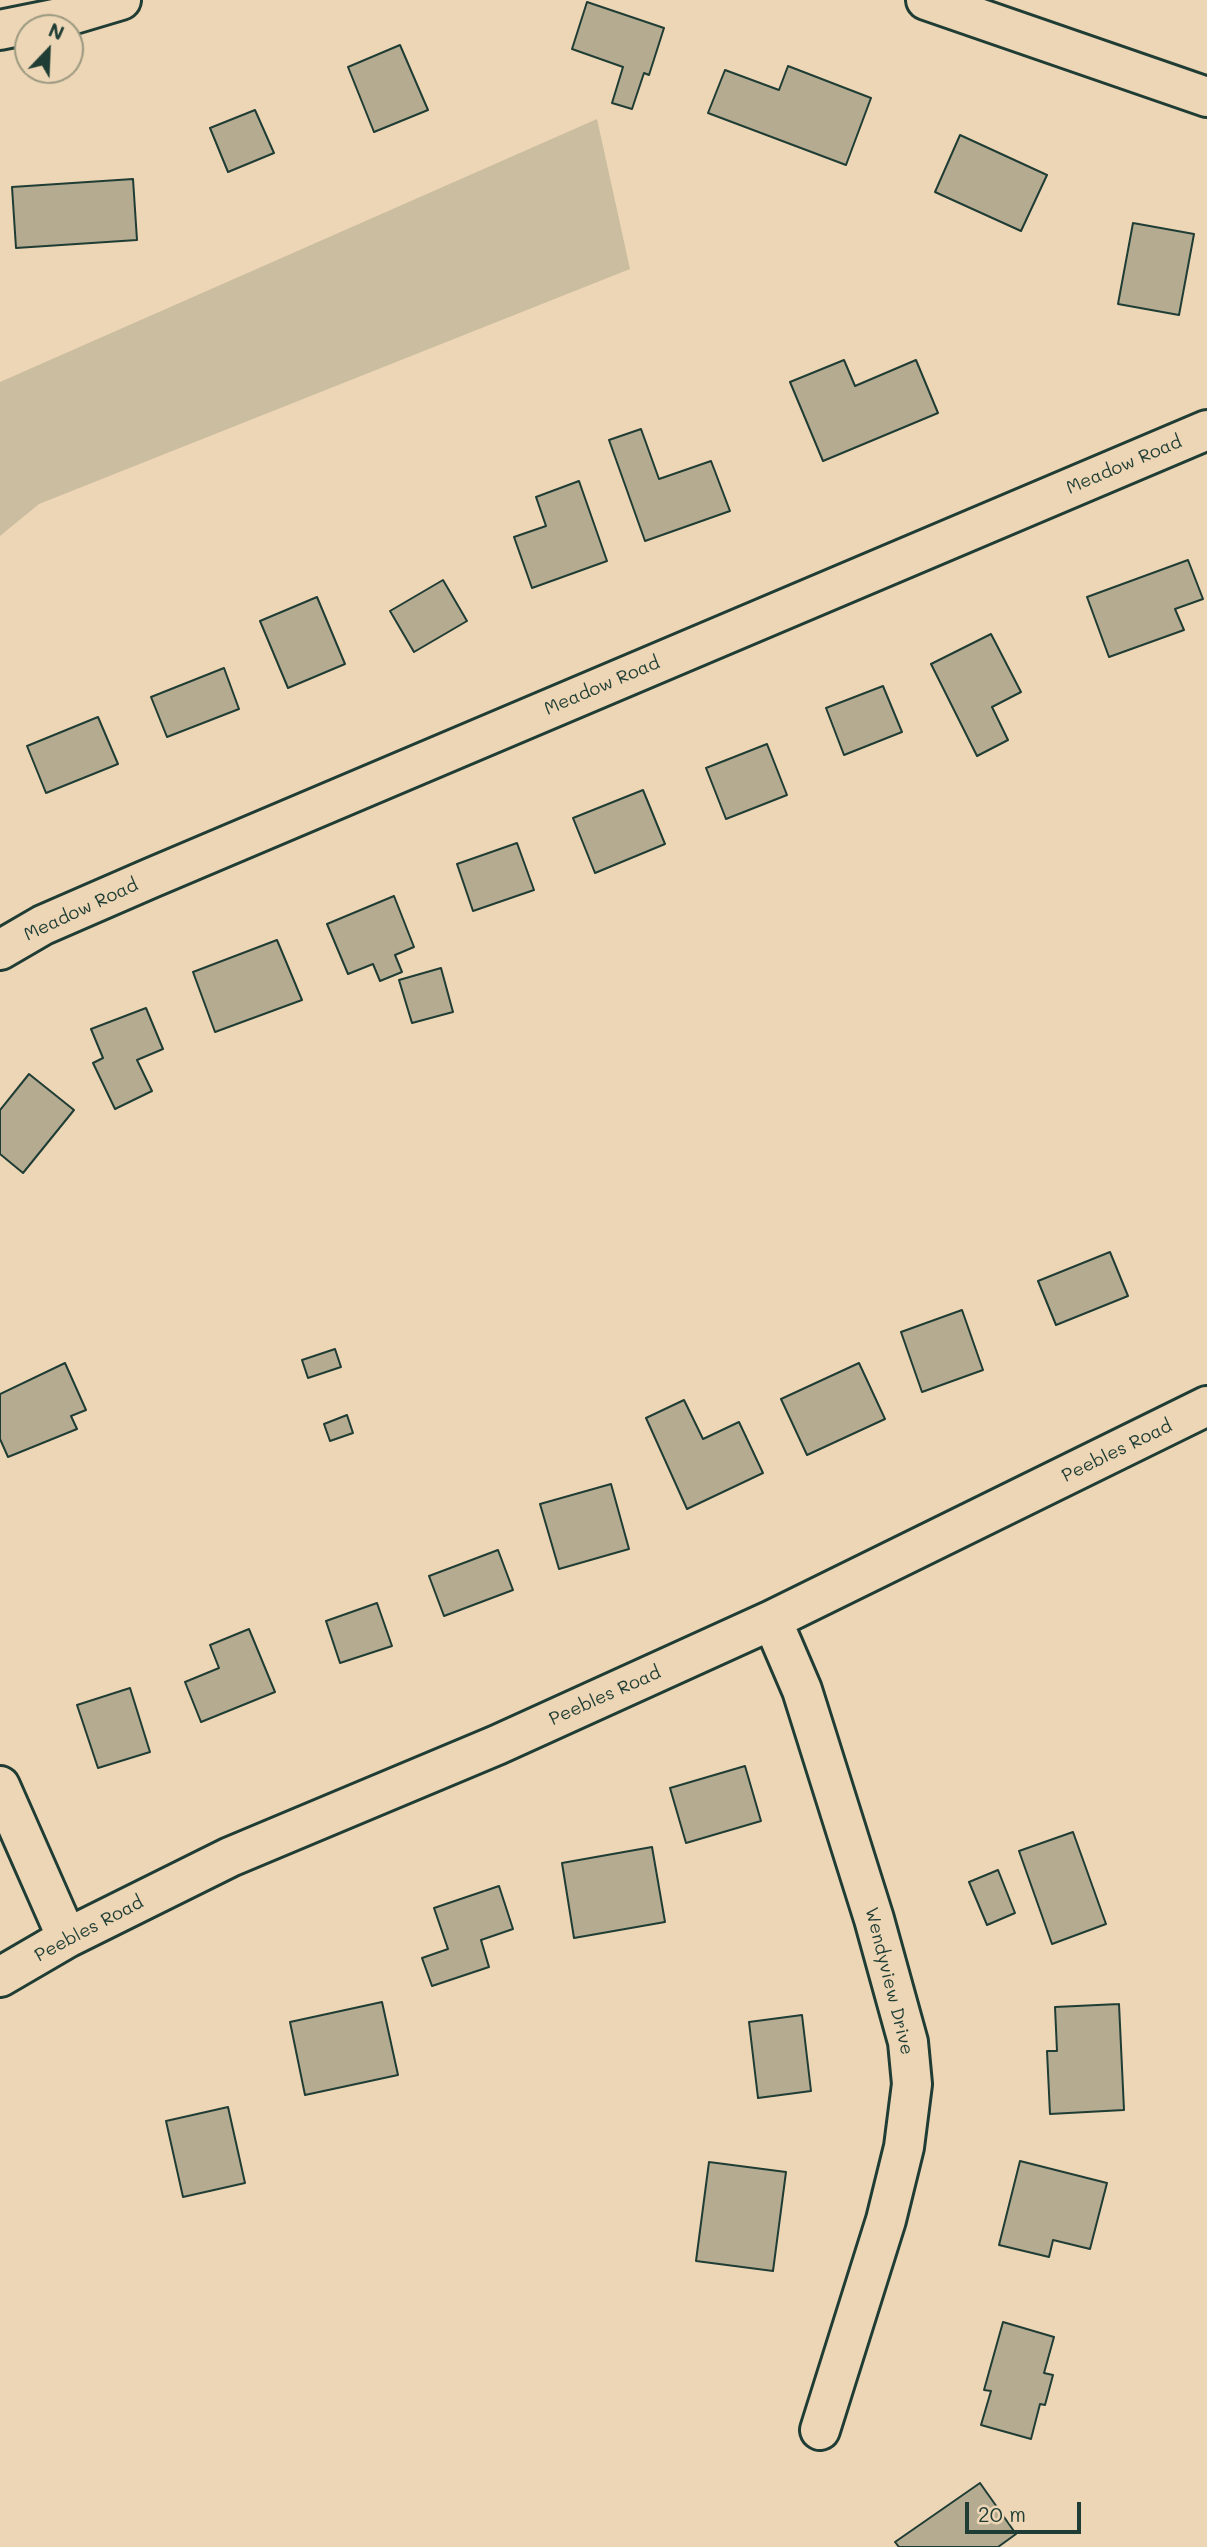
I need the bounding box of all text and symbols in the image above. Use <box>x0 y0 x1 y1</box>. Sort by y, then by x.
north arrow <box>14 14 84 84</box>
text: N <box>45 17 68 45</box>
street label: Meadow Road <box>1063 431 1185 499</box>
street label: Meadow Road <box>541 652 663 720</box>
street label: Meadow Road <box>21 874 141 946</box>
street label: Peebles Road <box>1058 1415 1176 1487</box>
street label: Peebles Road <box>546 1662 664 1730</box>
street label: Peebles Road <box>31 1891 147 1967</box>
street label: Wendyview Drive <box>860 1905 918 2057</box>
scale bar <box>969 2488 1084 2532</box>
text: 20 m <box>978 2500 1026 2527</box>

